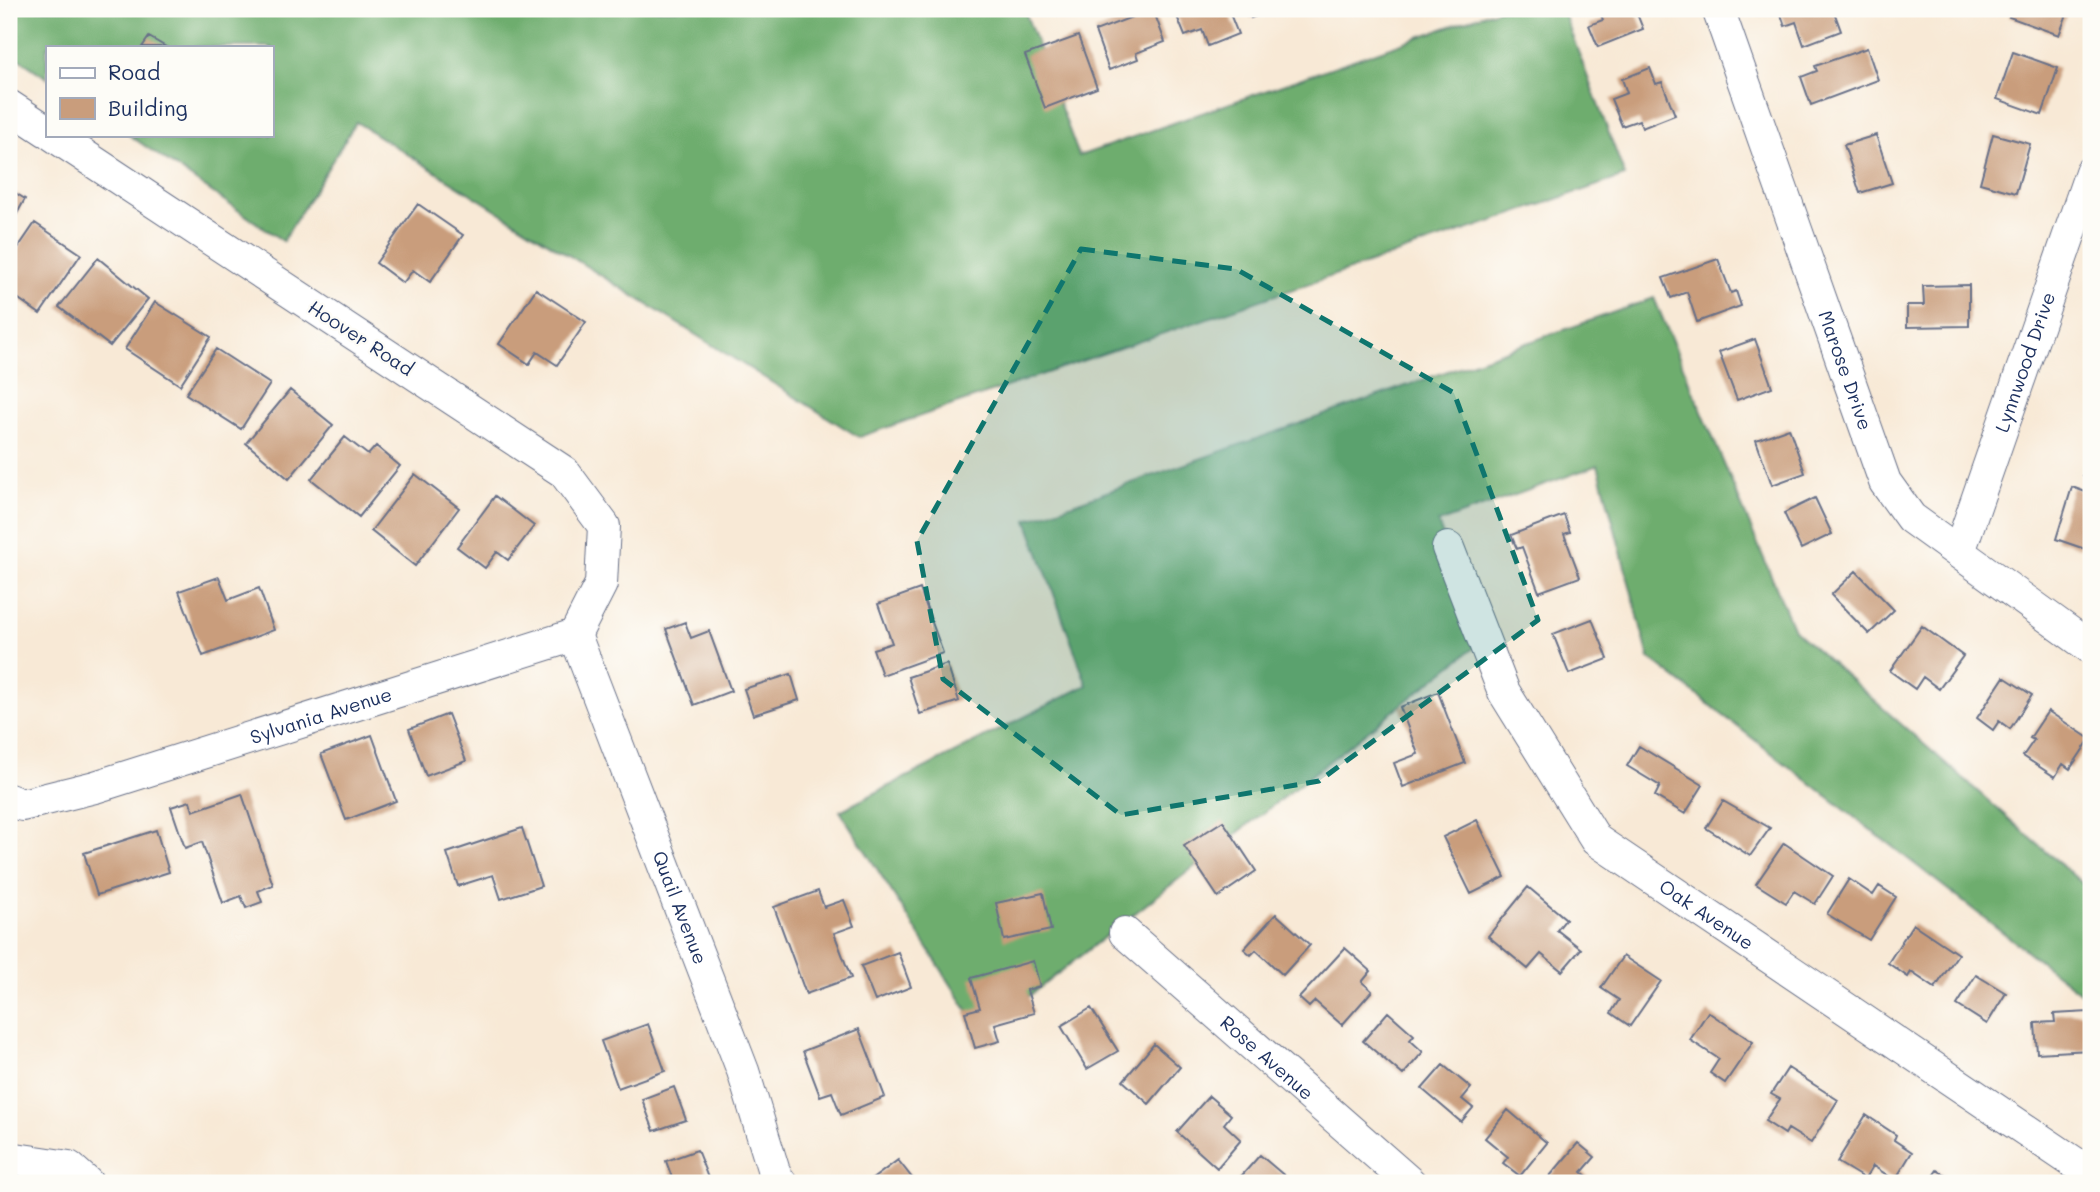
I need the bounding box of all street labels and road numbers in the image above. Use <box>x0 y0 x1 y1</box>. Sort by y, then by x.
street label: Lynnwood Drive <box>1989 289 2060 435</box>
street label: Hoover Road <box>304 294 419 381</box>
street label: Marose Drive <box>1813 307 1879 433</box>
street label: Sylvania Avenue <box>247 681 395 749</box>
street label: Quail Avenue <box>647 847 714 968</box>
street label: Oak Avenue <box>1655 873 1759 955</box>
street label: Rose Avenue <box>1215 1010 1319 1105</box>

